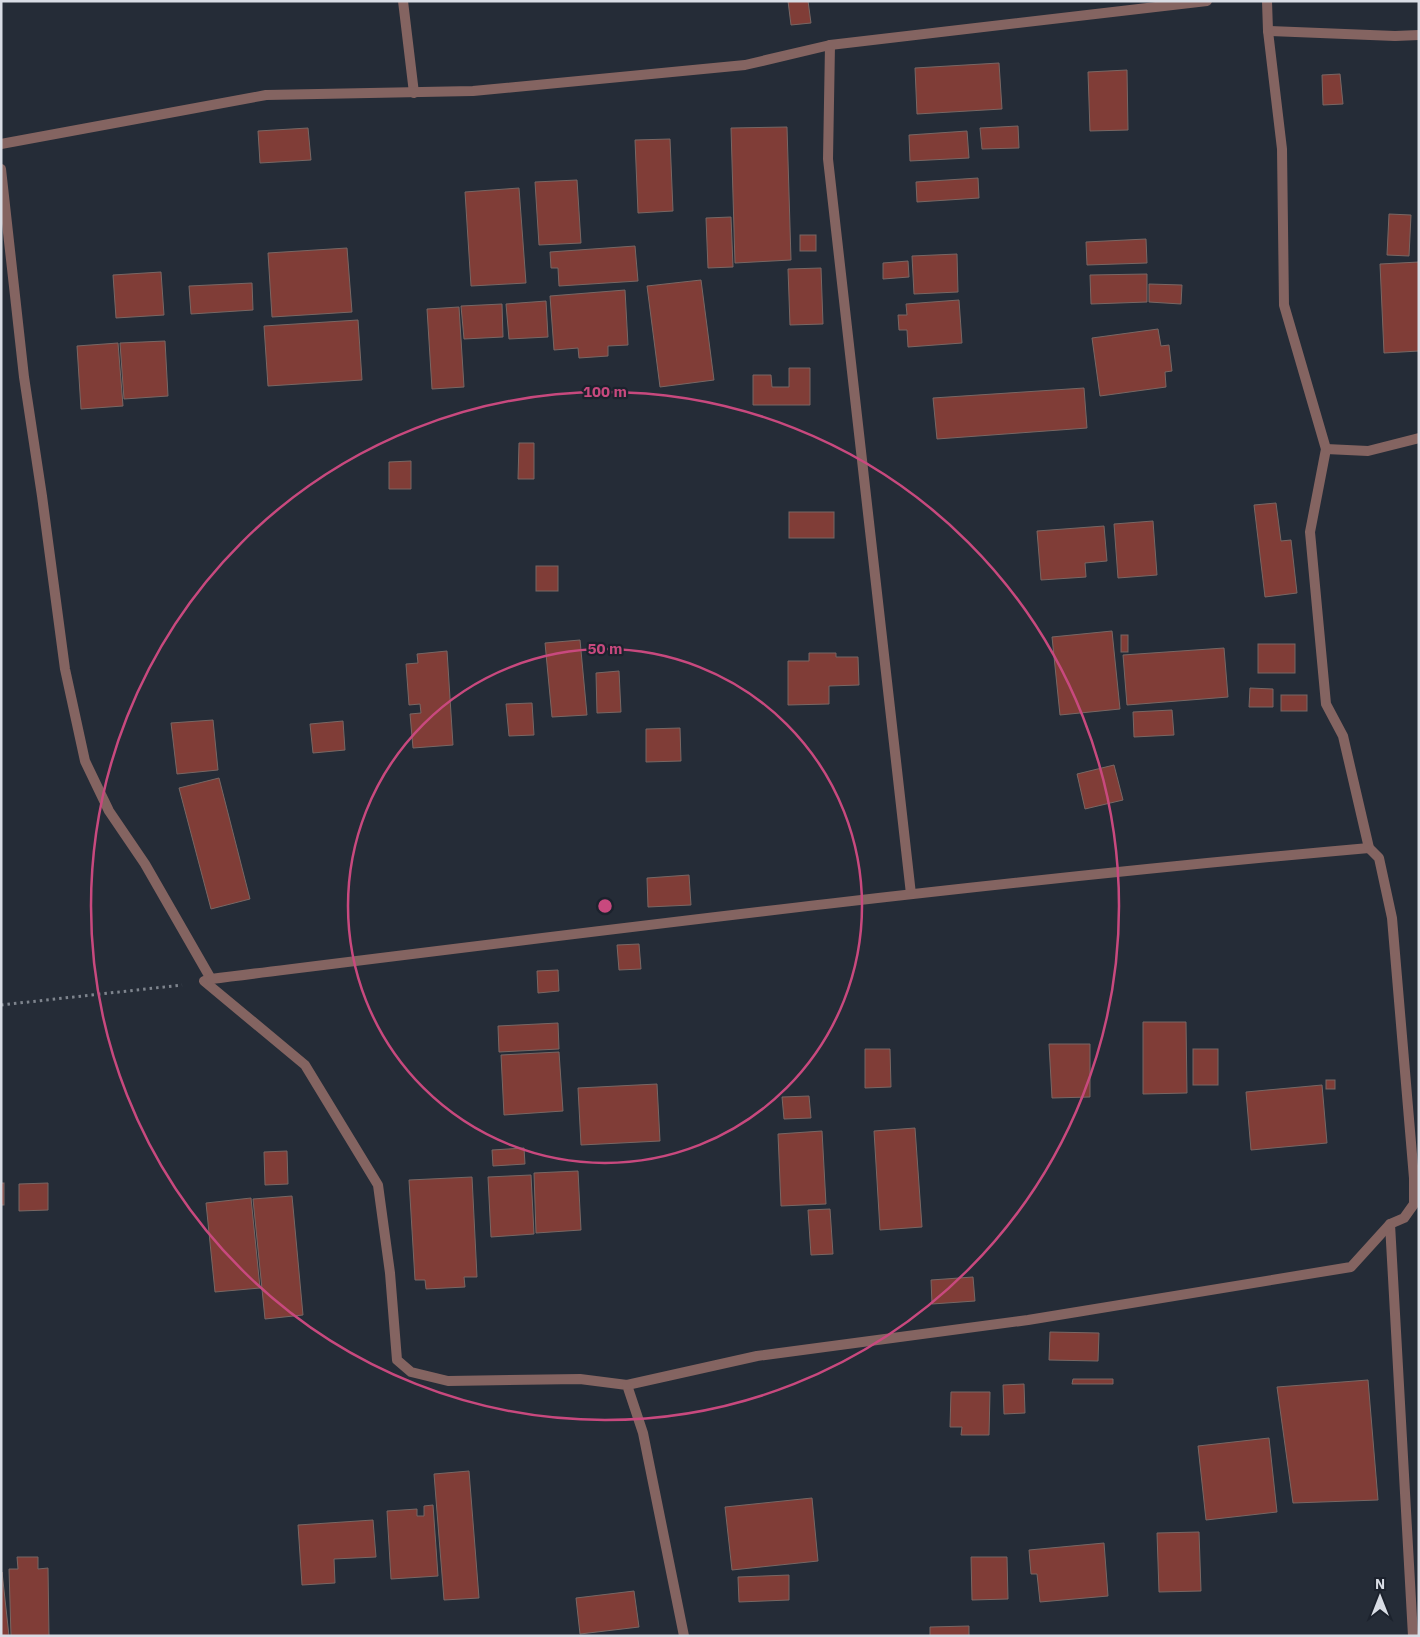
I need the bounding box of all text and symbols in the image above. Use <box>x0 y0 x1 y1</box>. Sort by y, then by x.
text: 100 m <box>583 382 627 401</box>
text: 50 m <box>588 639 622 658</box>
centre of rings <box>596 897 614 915</box>
north arrow <box>1355 1572 1405 1622</box>
text: N <box>1375 1575 1385 1593</box>

